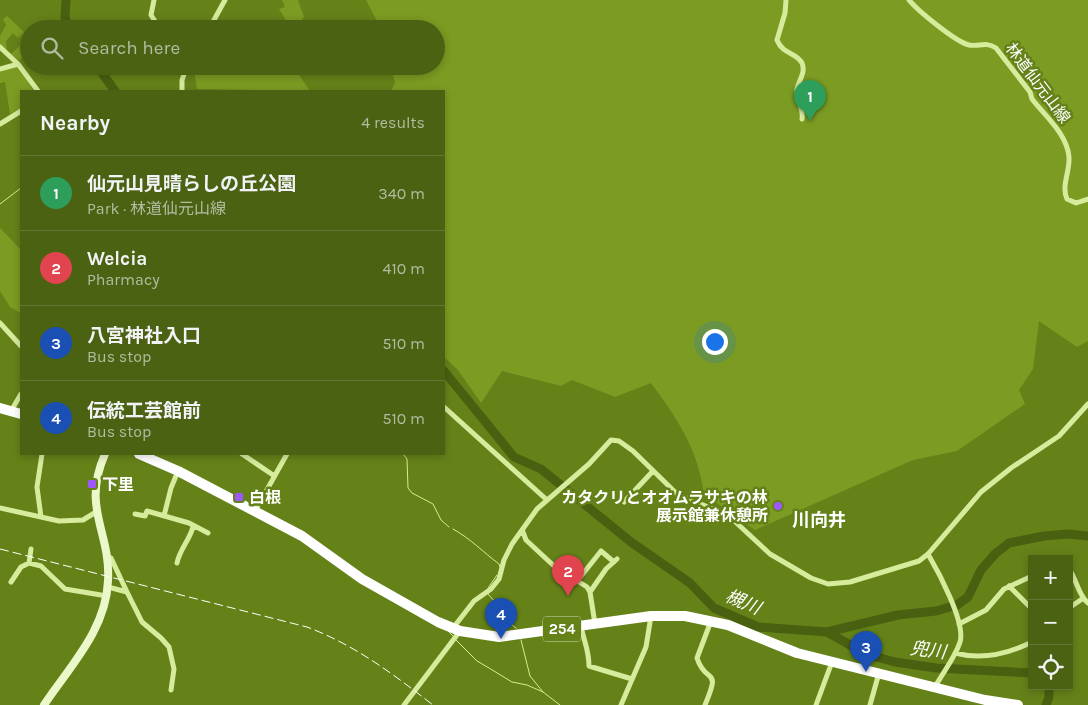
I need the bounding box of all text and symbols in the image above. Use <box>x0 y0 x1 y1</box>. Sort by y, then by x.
search box <box>20 20 445 75</box>
icon: search <box>38 34 66 62</box>
text: Search here <box>78 37 180 59</box>
street label: 林道仙元山線 <box>1002 39 1074 127</box>
pin: 1 <box>794 80 826 121</box>
text: Nearby <box>40 111 110 135</box>
text: 4 results <box>361 113 425 132</box>
text: 仙元山見晴らしの丘公園 <box>87 173 296 195</box>
text: 1 <box>53 184 59 203</box>
text: 340 m <box>378 184 425 203</box>
text: Park · 林道仙元山線 <box>87 199 226 218</box>
text: Welcia <box>87 248 148 270</box>
text: 2 <box>51 259 61 278</box>
text: 410 m <box>383 259 425 278</box>
text: Pharmacy <box>87 270 160 289</box>
text: 八宮神社入口 <box>87 325 201 347</box>
your location <box>702 329 728 355</box>
text: 3 <box>51 334 61 353</box>
text: 510 m <box>382 334 425 353</box>
text: Bus stop <box>87 347 151 366</box>
text: 伝統工芸館前 <box>87 400 201 422</box>
text: 4 <box>51 409 61 428</box>
text: 510 m <box>382 409 425 428</box>
text: Bus stop <box>87 422 151 441</box>
place label: 下里 <box>102 475 134 494</box>
marker: 下里 <box>86 478 98 490</box>
place label: 白根 <box>249 488 281 507</box>
place label: カタクリとオオムラサキの林 展示館兼休憩所 <box>561 488 768 525</box>
marker: 白根 <box>233 491 245 503</box>
marker: カタクリとオオムラサキの林 展示館兼休憩所 <box>772 500 784 512</box>
district label: 川向井 <box>792 509 846 531</box>
pin: 2 <box>552 555 584 596</box>
map controls <box>1028 555 1073 690</box>
button: + <box>1028 555 1073 600</box>
water label: 槻川 <box>722 585 766 620</box>
pin: 4 <box>485 598 517 639</box>
button: − <box>1028 600 1073 645</box>
road number: 254 <box>543 616 581 642</box>
pin: 3 <box>850 631 882 672</box>
water label: 兜川 <box>909 637 949 663</box>
button: locate <box>1028 645 1073 690</box>

